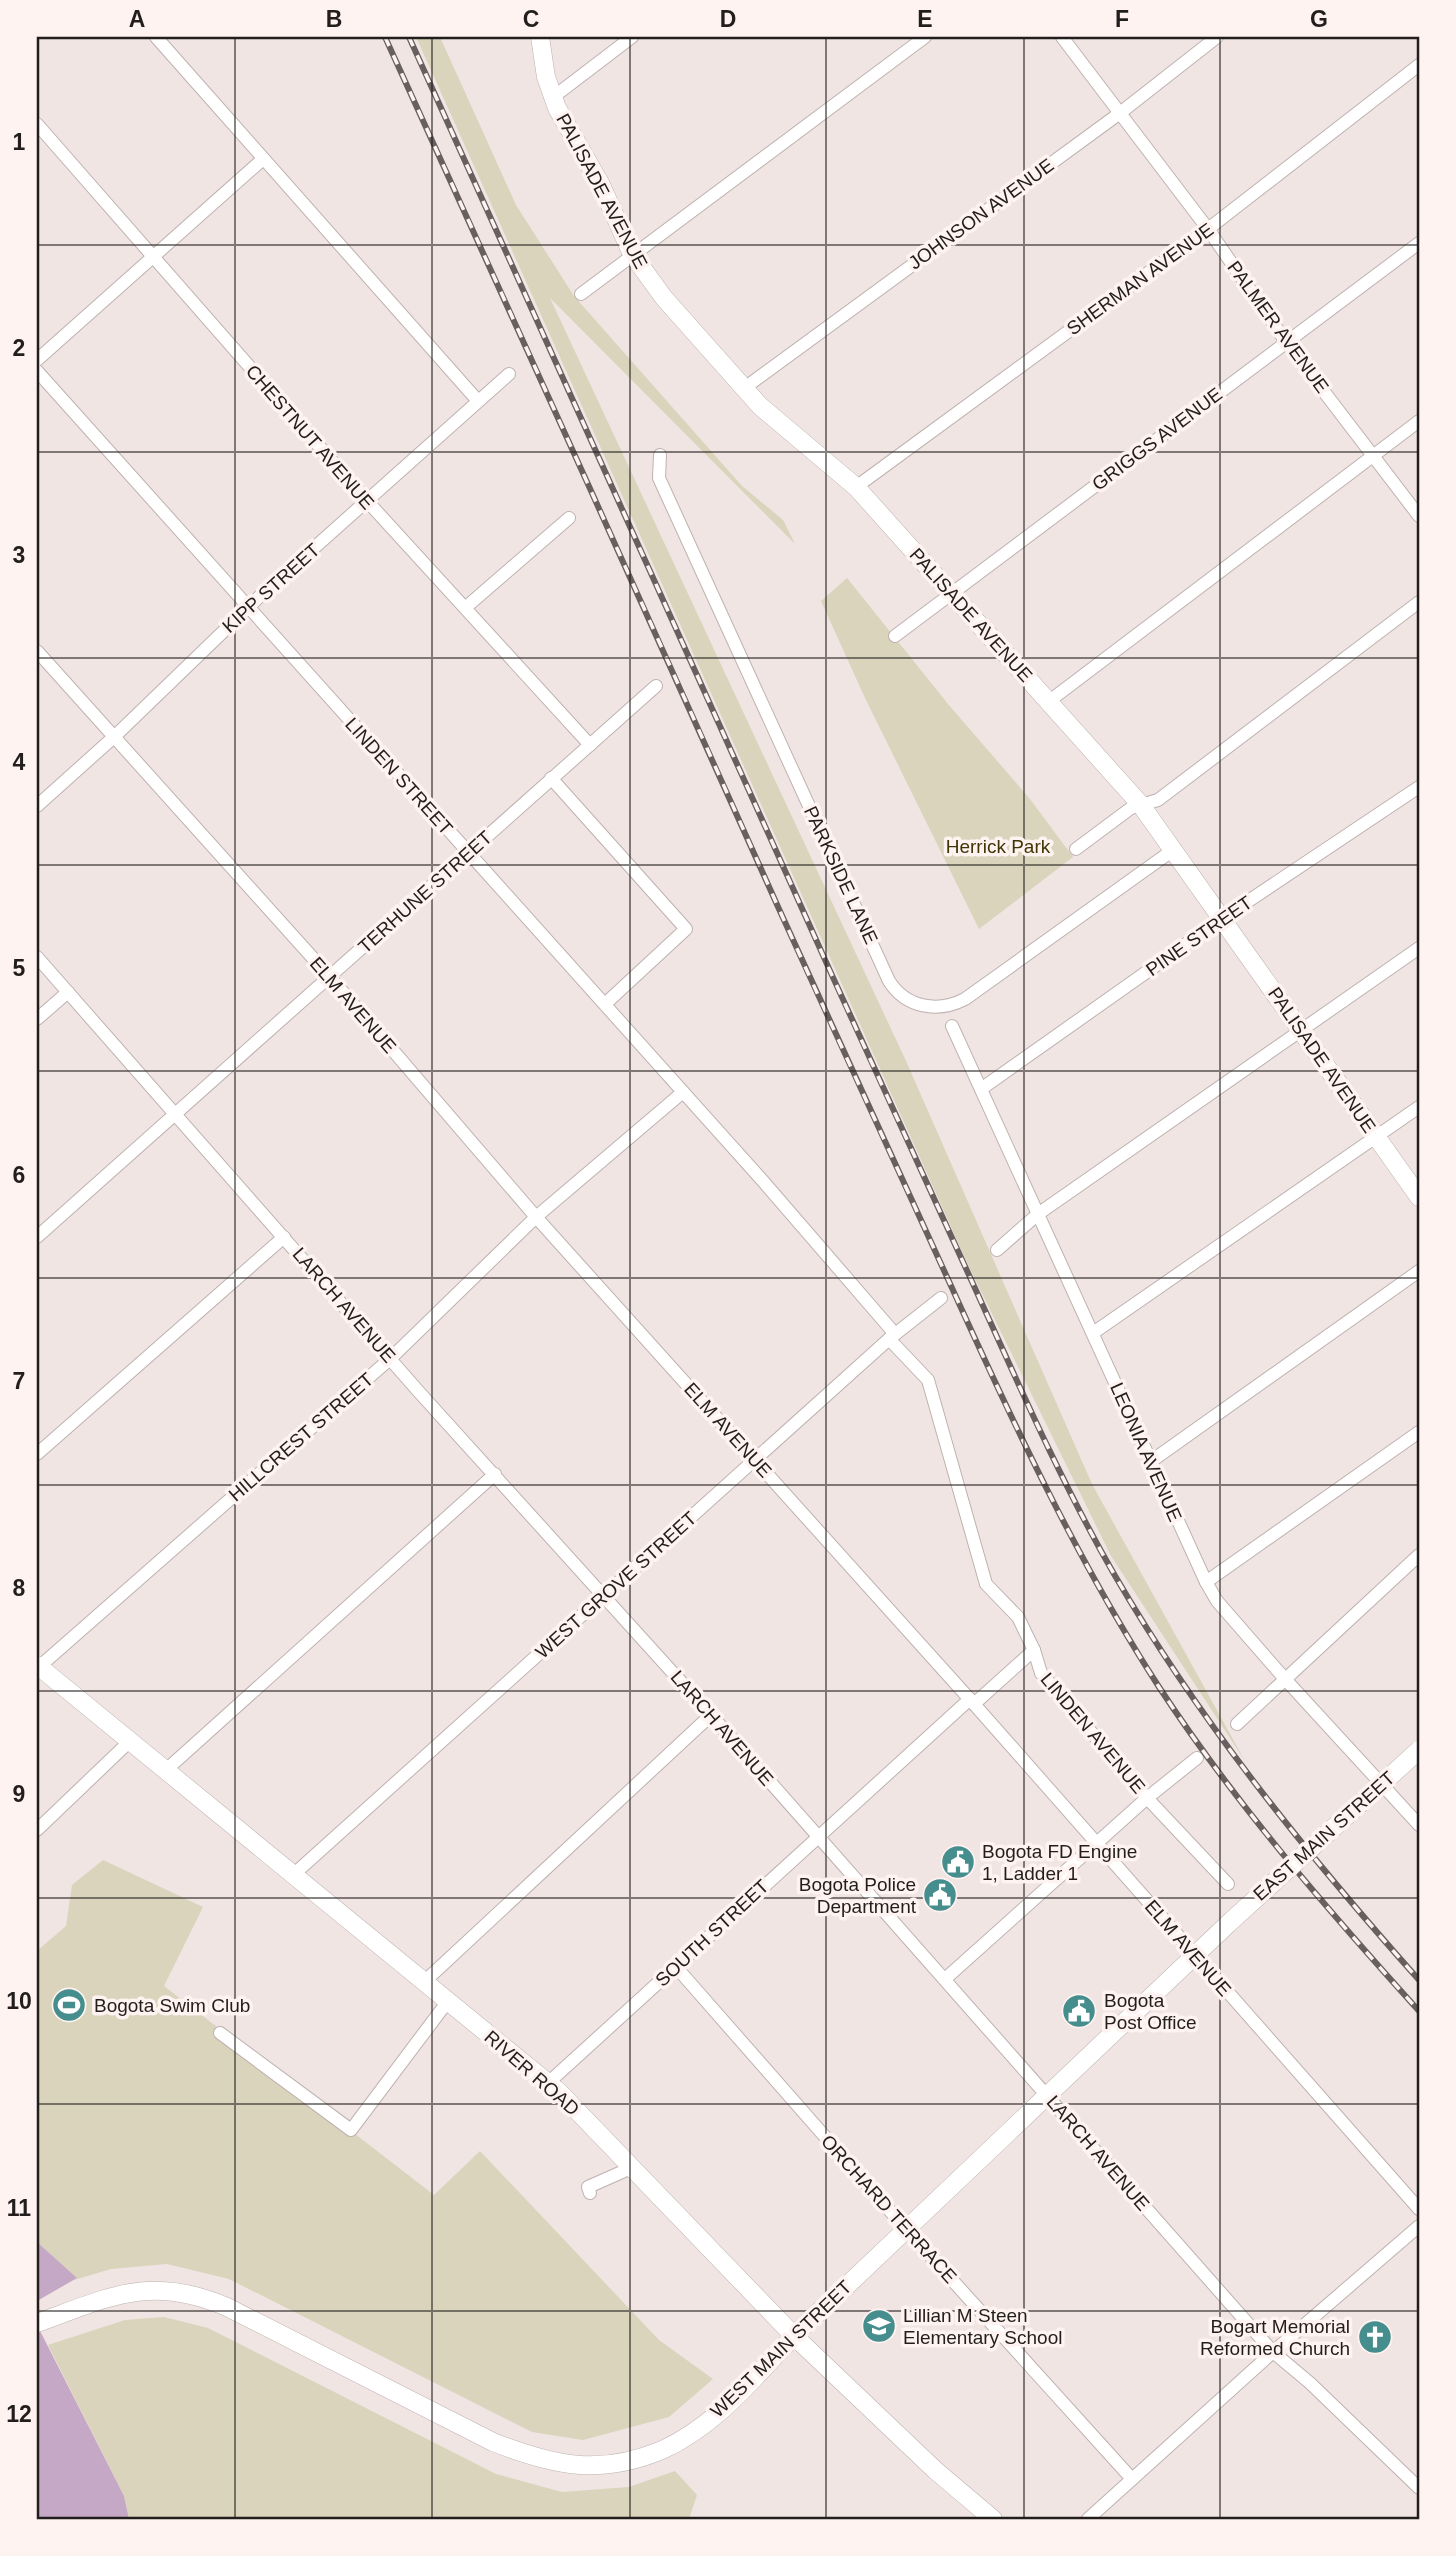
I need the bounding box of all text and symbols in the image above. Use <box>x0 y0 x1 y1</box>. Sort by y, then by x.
text: A <box>129 6 145 32</box>
text: B <box>326 6 342 32</box>
text: C <box>523 6 539 32</box>
text: D <box>720 6 736 32</box>
text: E <box>917 6 933 32</box>
text: F <box>1115 6 1129 32</box>
text: G <box>1310 6 1328 32</box>
street label: PALISADE AVENUE <box>552 110 652 272</box>
text: 1 <box>13 129 26 155</box>
street label: JOHNSON AVENUE <box>905 154 1057 274</box>
street label: SHERMAN AVENUE <box>1063 219 1217 339</box>
street label: PALMER AVENUE <box>1223 257 1333 397</box>
text: 2 <box>13 335 25 361</box>
street label: CHESTNUT AVENUE <box>242 361 378 513</box>
street label: GRIGGS AVENUE <box>1088 383 1226 495</box>
street label: KIPP STREET <box>218 539 324 637</box>
text: 3 <box>13 542 25 568</box>
street label: PALISADE AVENUE <box>905 544 1037 686</box>
street label: LINDEN STREET <box>341 713 457 839</box>
text: 4 <box>13 749 26 775</box>
street label: PARKSIDE LANE <box>800 803 882 947</box>
street label: TERHUNE STREET <box>354 826 496 957</box>
park label: Herrick Park <box>946 836 1051 857</box>
street label: PINE STREET <box>1142 891 1256 980</box>
street label: ELM AVENUE <box>306 953 400 1057</box>
text: 5 <box>13 955 26 981</box>
street label: PALISADE AVENUE <box>1264 983 1380 1137</box>
text: 6 <box>13 1162 25 1188</box>
street label: LARCH AVENUE <box>288 1243 400 1367</box>
text: 7 <box>13 1368 25 1394</box>
street label: HILLCREST STREET <box>225 1368 378 1505</box>
street label: ELM AVENUE <box>680 1378 776 1482</box>
street label: LEONIA AVENUE <box>1106 1379 1186 1525</box>
street label: WEST GROVE STREET <box>531 1507 701 1663</box>
text: 8 <box>13 1575 26 1601</box>
street label: LARCH AVENUE <box>666 1666 778 1790</box>
street label: LINDEN AVENUE <box>1037 1669 1149 1797</box>
street label: EAST MAIN STREET <box>1249 1767 1399 1905</box>
text: 9 <box>13 1781 25 1807</box>
place label: Bogota FD Engine 1, Ladder 1 <box>982 1841 1137 1884</box>
public building icon: Bogota FD Engine 1, Ladder 1 <box>939 1843 977 1881</box>
place label: Bogota Police Department <box>799 1874 917 1917</box>
street label: SOUTH STREET <box>651 1875 773 1991</box>
public building icon: Bogota Police Department <box>921 1876 959 1914</box>
street label: ELM AVENUE <box>1141 1896 1235 2000</box>
sports icon: Bogota Swim Club <box>50 1986 88 2024</box>
text: 10 <box>6 1988 32 2014</box>
place label: Bogota Post Office <box>1104 1990 1197 2033</box>
public building icon: Bogota Post Office <box>1060 1992 1098 2030</box>
place label: Bogota Swim Club <box>94 1995 250 2016</box>
street label: RIVER ROAD <box>480 2026 584 2120</box>
street label: LARCH AVENUE <box>1042 2091 1154 2215</box>
street label: ORCHARD TERRACE <box>817 2131 961 2287</box>
text: 11 <box>7 2195 31 2221</box>
street label: WEST MAIN STREET <box>706 2276 856 2422</box>
place label: Lillian M Steen Elementary School <box>903 2305 1062 2348</box>
school or university icon: Lillian M Steen Elementary School <box>860 2307 898 2345</box>
place label: Bogart Memorial Reformed Church <box>1200 2316 1350 2359</box>
church icon: Bogart Memorial Reformed Church <box>1356 2318 1394 2356</box>
text: 12 <box>6 2401 32 2427</box>

